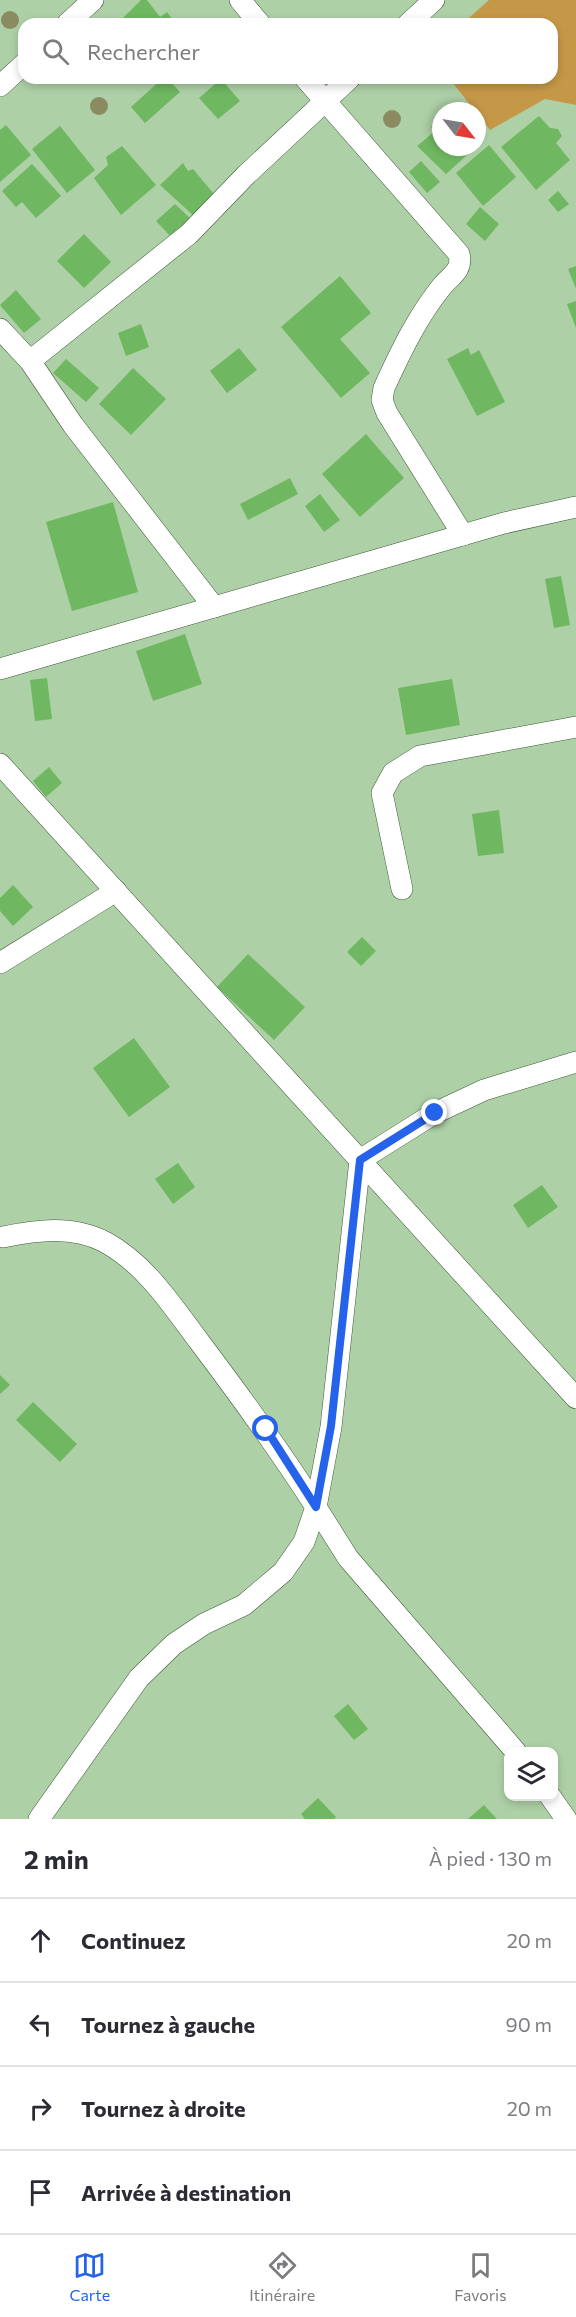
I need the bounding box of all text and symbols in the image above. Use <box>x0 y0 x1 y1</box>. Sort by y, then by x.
search box <box>18 18 558 84</box>
icon: search <box>39 35 72 68</box>
text: Rechercher <box>87 38 200 65</box>
north arrow <box>432 102 486 156</box>
route end <box>421 1099 447 1125</box>
route start <box>252 1415 278 1441</box>
map controls <box>504 1747 558 1801</box>
button: layers <box>504 1747 558 1801</box>
text: 2 min <box>24 1843 89 1874</box>
text: À pied · 130 m <box>429 1846 552 1870</box>
icon: ahead <box>24 1924 57 1957</box>
text: Continuez <box>81 1927 186 1954</box>
text: 20 m <box>507 1928 552 1952</box>
icon: left <box>24 2008 57 2041</box>
text: Tournez à gauche <box>81 2011 255 2038</box>
text: 90 m <box>506 2012 552 2036</box>
icon: right <box>24 2092 57 2125</box>
text: Tournez à droite <box>81 2095 246 2122</box>
text: 20 m <box>507 2096 552 2120</box>
icon: arrive <box>24 2176 57 2209</box>
text: Arrivée à destination <box>81 2179 291 2206</box>
tab: Carte <box>70 2249 110 2304</box>
tab: Itinéraire <box>249 2249 315 2304</box>
tab: Favoris <box>454 2249 506 2304</box>

